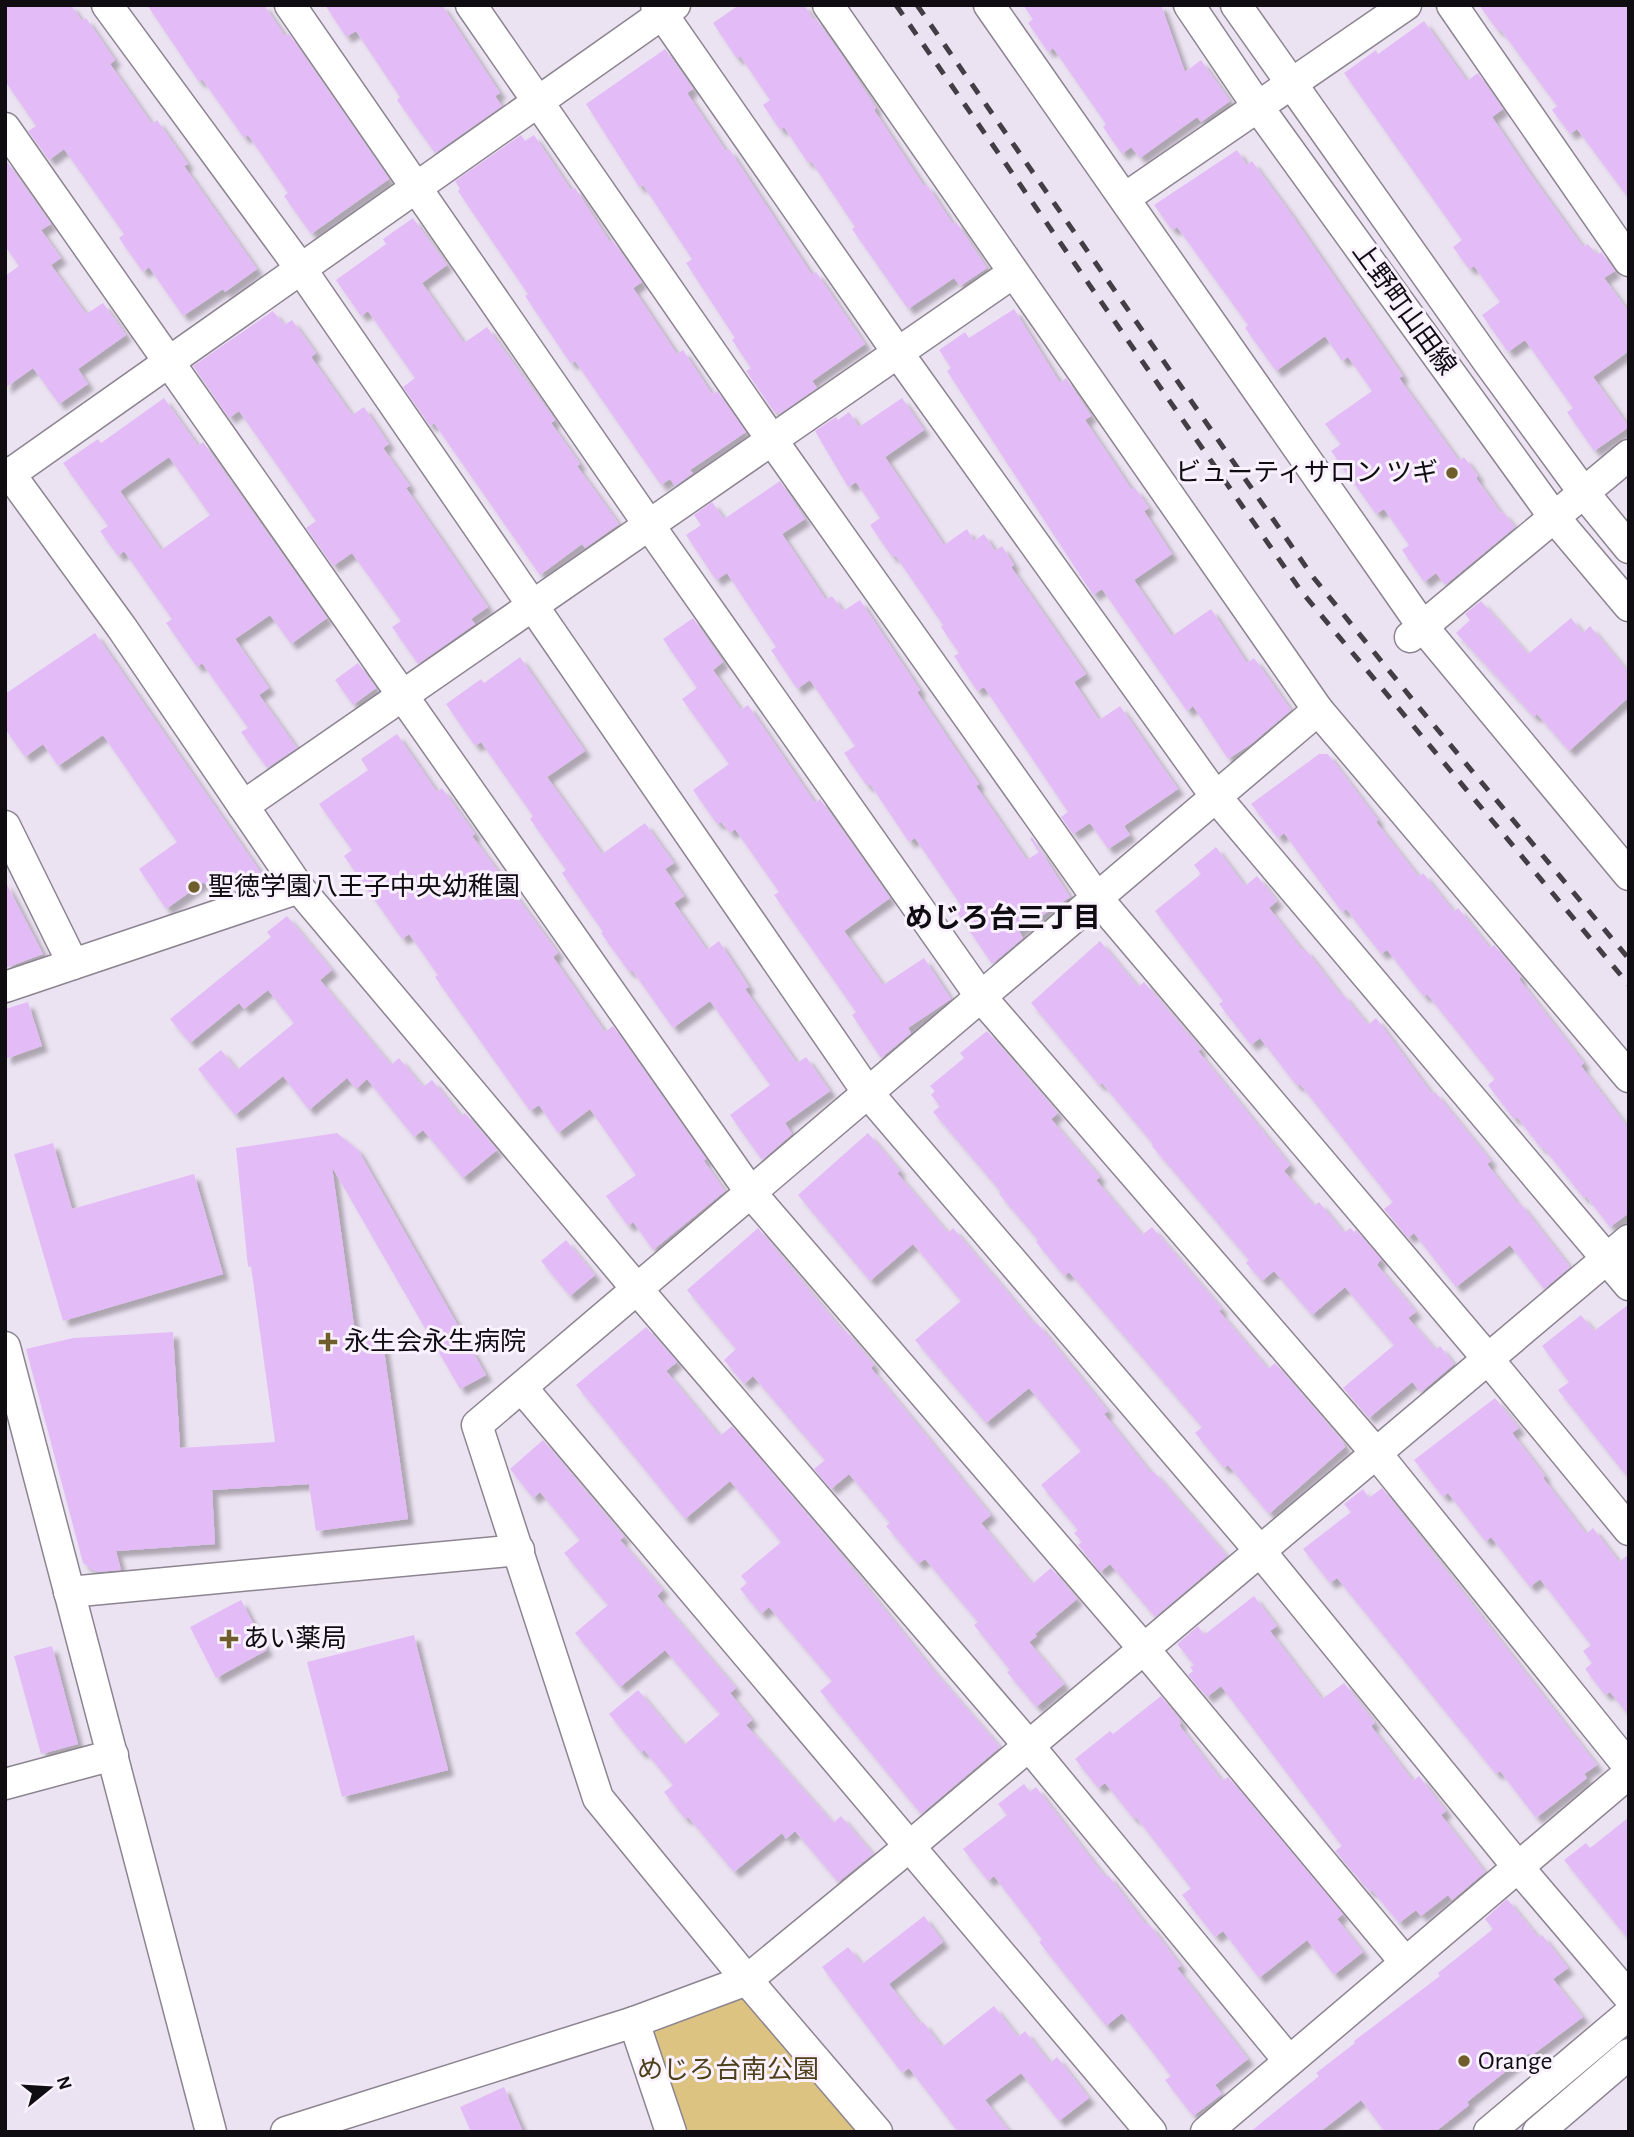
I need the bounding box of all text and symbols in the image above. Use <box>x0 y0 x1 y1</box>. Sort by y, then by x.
street label: 上野町山田線 <box>1348 238 1461 380</box>
place label: ビューティサロン ツギ <box>1175 458 1438 486</box>
marker: ビューティサロン ツギ <box>1444 465 1460 481</box>
place label: 聖徳学園八王子中央幼稚園 <box>208 872 520 900</box>
marker: 聖徳学園八王子中央幼稚園 <box>186 879 202 895</box>
district label: めじろ台三丁目 <box>905 903 1101 933</box>
place label: 永生会永生病院 <box>344 1328 526 1355</box>
marker: 永生会永生病院 <box>318 1332 338 1352</box>
place label: あい薬局 <box>243 1625 347 1652</box>
marker: あい薬局 <box>221 1631 237 1647</box>
place label: Orange <box>1478 2048 1552 2074</box>
north arrow <box>14 2053 84 2123</box>
marker: Orange <box>1456 2053 1472 2069</box>
park label: めじろ台南公園 <box>637 2056 819 2083</box>
text: N <box>53 2074 75 2092</box>

